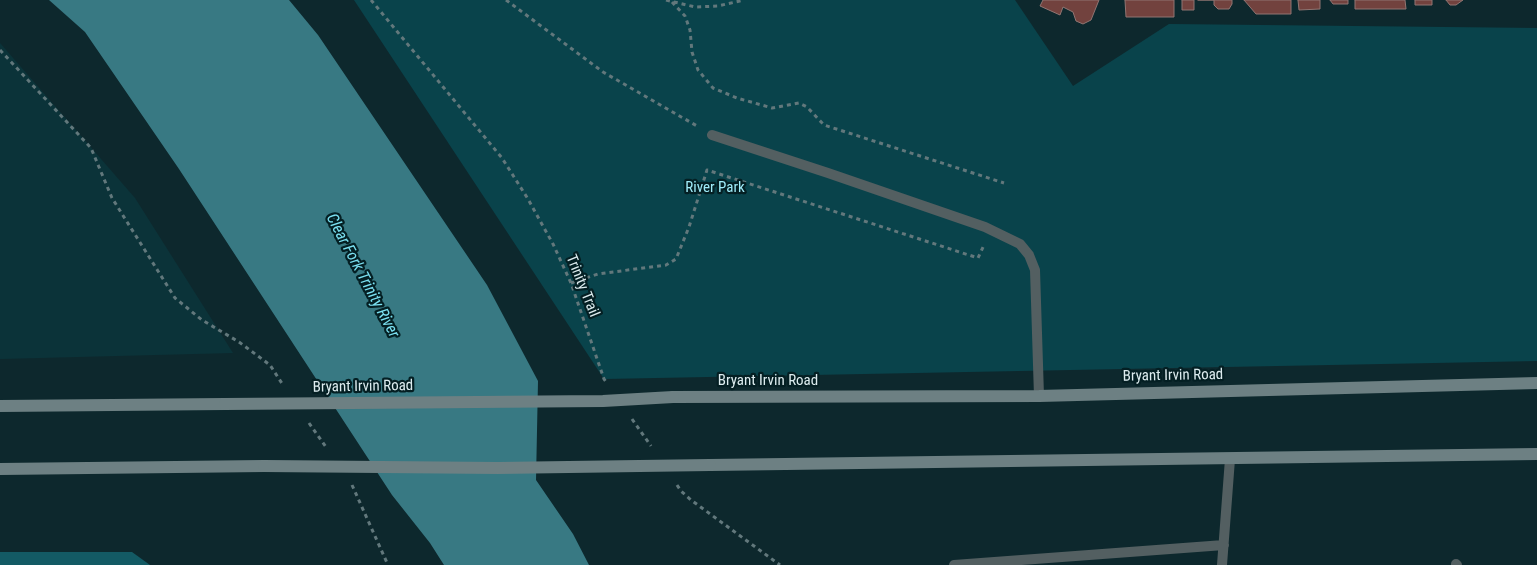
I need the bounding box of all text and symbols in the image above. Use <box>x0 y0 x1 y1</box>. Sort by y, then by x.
park label: River Park <box>685 179 745 197</box>
water label: Clear Fork Trinity River <box>321 211 403 341</box>
street label: Trinity Trail <box>561 252 603 320</box>
street label: Bryant Irvin Road <box>1123 366 1223 386</box>
street label: Bryant Irvin Road <box>718 372 818 390</box>
street label: Bryant Irvin Road <box>313 377 413 397</box>

